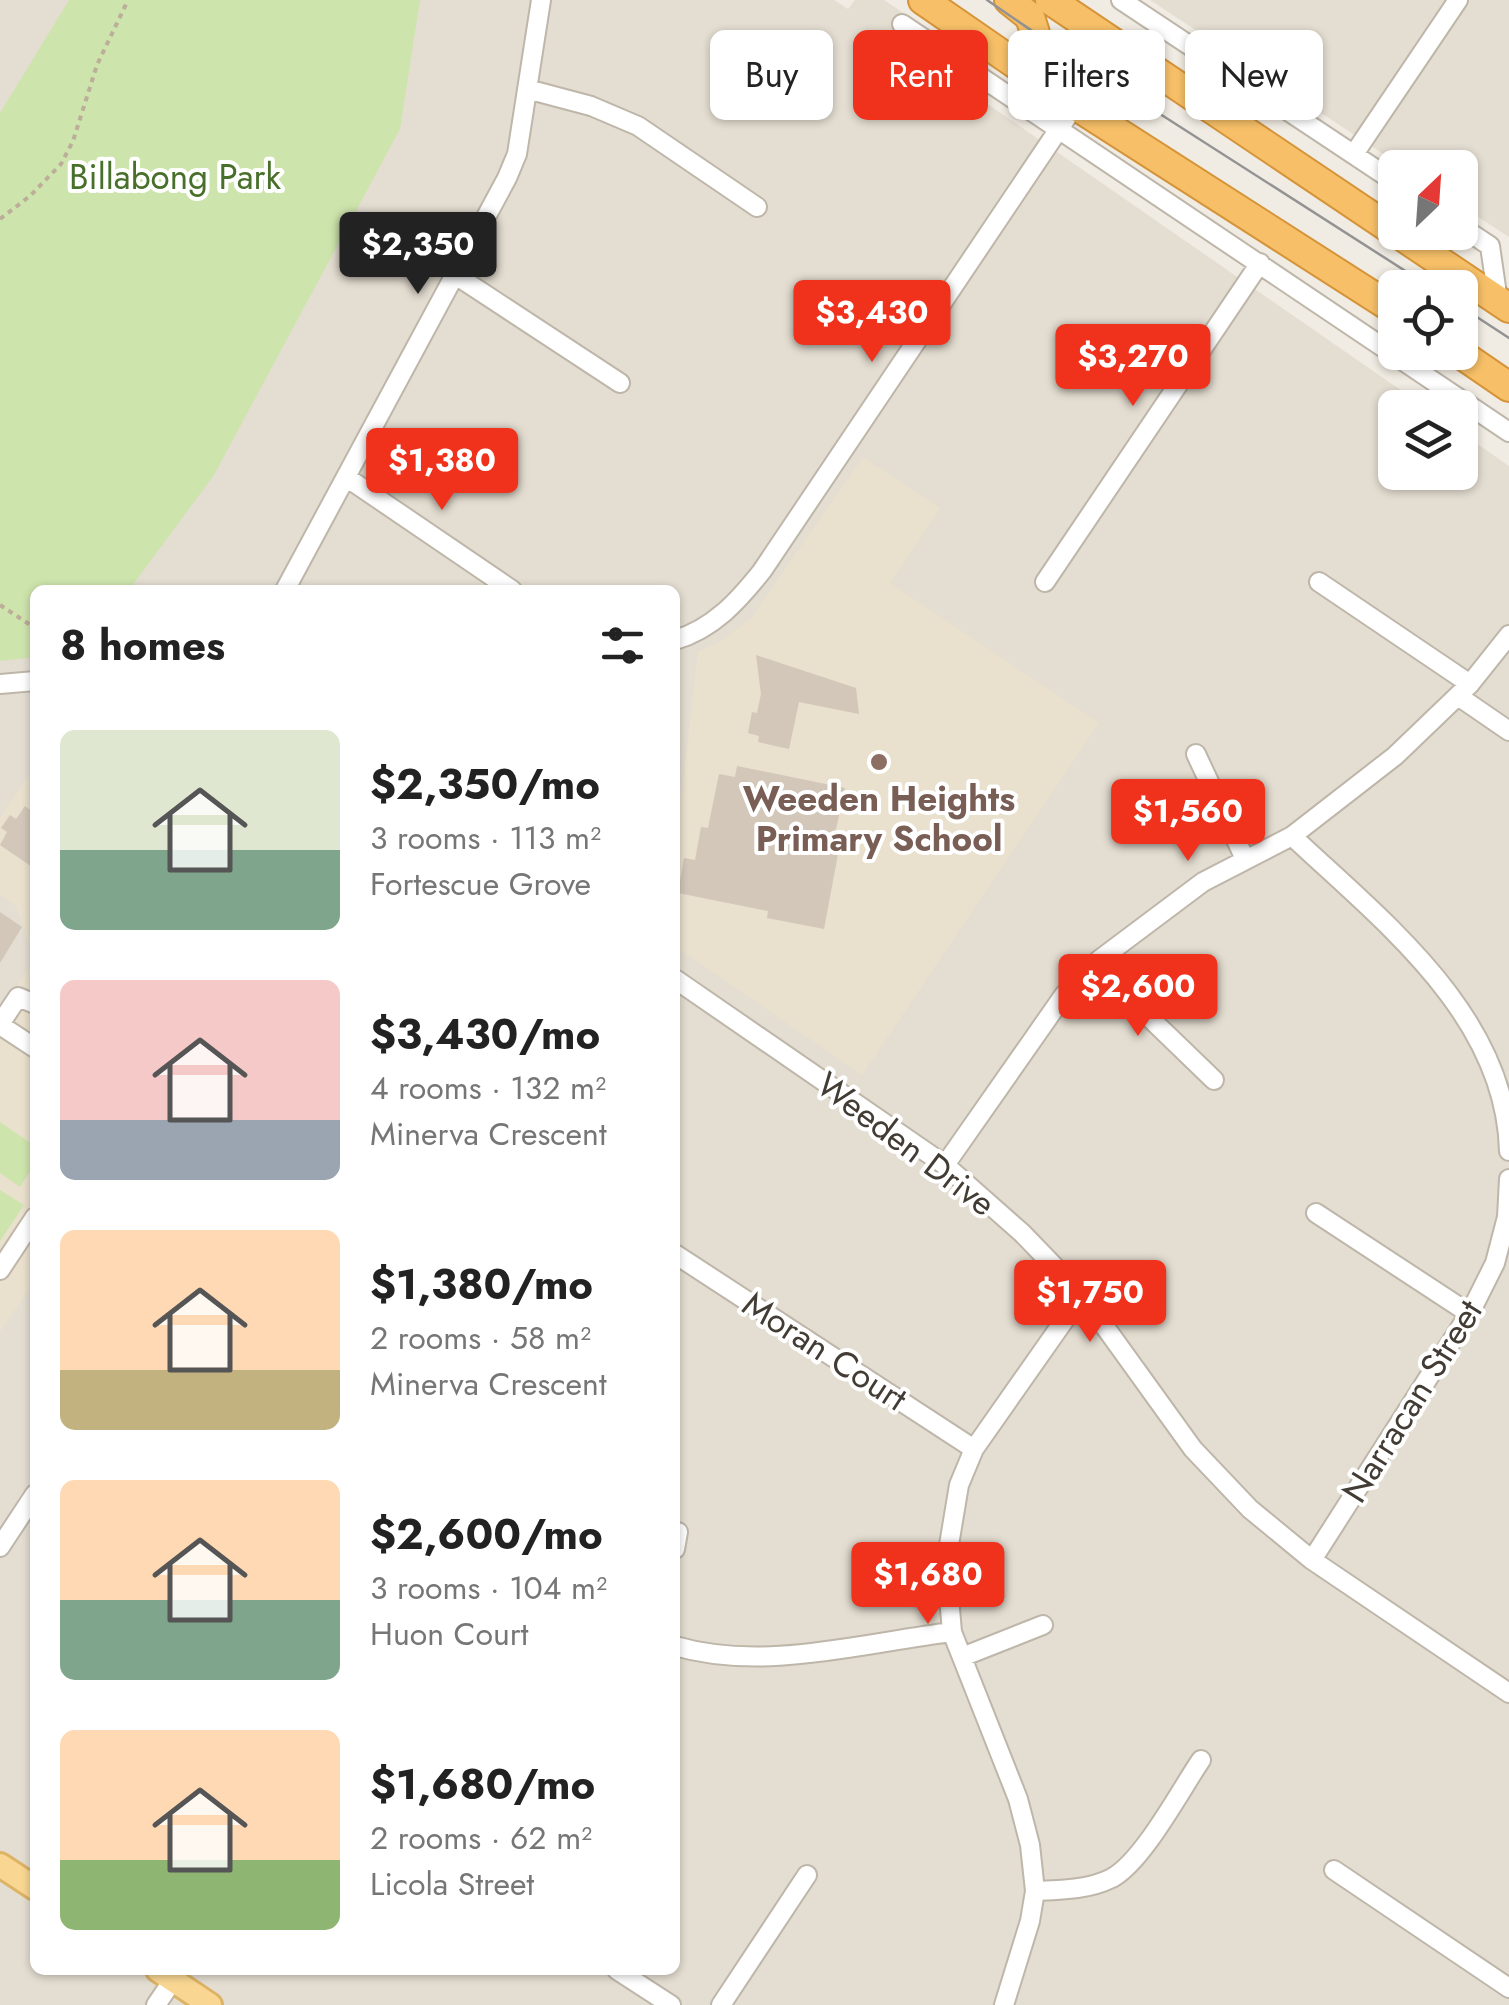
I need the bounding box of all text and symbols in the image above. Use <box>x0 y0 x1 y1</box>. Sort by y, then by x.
chip: Buy <box>710 30 833 120</box>
chip: Rent <box>853 30 988 120</box>
chip: Filters <box>1008 30 1165 120</box>
chip: New <box>1185 30 1323 120</box>
north arrow <box>1378 150 1478 250</box>
map controls <box>1378 150 1478 490</box>
park label: Billabong Park <box>69 152 282 202</box>
pin: $2,350 <box>337 212 499 297</box>
text: $2,350 <box>362 221 474 267</box>
button: locate <box>1378 270 1478 370</box>
pin: $3,430 <box>791 280 953 365</box>
text: $3,430 <box>815 289 929 335</box>
pin: $3,270 <box>1052 324 1214 409</box>
text: $3,270 <box>1077 333 1189 379</box>
button: layers <box>1378 390 1478 490</box>
pin: $1,380 <box>361 428 523 513</box>
text: $1,380 <box>388 437 496 483</box>
text: 8 homes <box>60 615 225 676</box>
icon: filters <box>595 618 650 673</box>
marker: Weeden Heights Primary School <box>868 751 890 773</box>
text: $2,350/mo <box>370 754 600 815</box>
icon: home <box>140 770 260 890</box>
place label: Weeden Heights Primary School <box>743 774 1015 864</box>
pin: $1,560 <box>1107 779 1269 864</box>
text: $1,560 <box>1133 788 1243 834</box>
text: 3 rooms · 113 m² <box>370 815 601 861</box>
text: Fortescue Grove <box>370 861 591 907</box>
pin: $2,600 <box>1057 954 1219 1039</box>
text: $2,600 <box>1080 963 1196 1009</box>
text: $3,430/mo <box>370 1004 600 1065</box>
icon: home <box>140 1020 260 1140</box>
street label: Weeden Drive <box>806 1060 1006 1228</box>
text: 4 rooms · 132 m² <box>370 1065 606 1111</box>
text: Minerva Crescent <box>370 1111 607 1157</box>
text: $1,380/mo <box>370 1254 593 1315</box>
pin: $1,750 <box>1009 1260 1171 1345</box>
text: $1,750 <box>1036 1269 1144 1315</box>
icon: home <box>140 1270 260 1390</box>
street label: Moran Court <box>733 1279 918 1423</box>
street label: Narracan Street <box>1330 1289 1495 1512</box>
text: 2 rooms · 58 m² <box>370 1315 591 1361</box>
text: Minerva Crescent <box>370 1361 607 1407</box>
text: $2,600/mo <box>370 1504 603 1565</box>
icon: home <box>140 1520 260 1640</box>
pin: $1,680 <box>847 1542 1009 1627</box>
text: $1,680 <box>873 1551 983 1597</box>
text: 3 rooms · 104 m² <box>370 1565 607 1611</box>
text: Huon Court <box>370 1611 528 1657</box>
text: $1,680/mo <box>370 1754 595 1815</box>
icon: home <box>140 1770 260 1890</box>
text: 2 rooms · 62 m² <box>370 1815 592 1861</box>
text: Licola Street <box>370 1861 534 1907</box>

